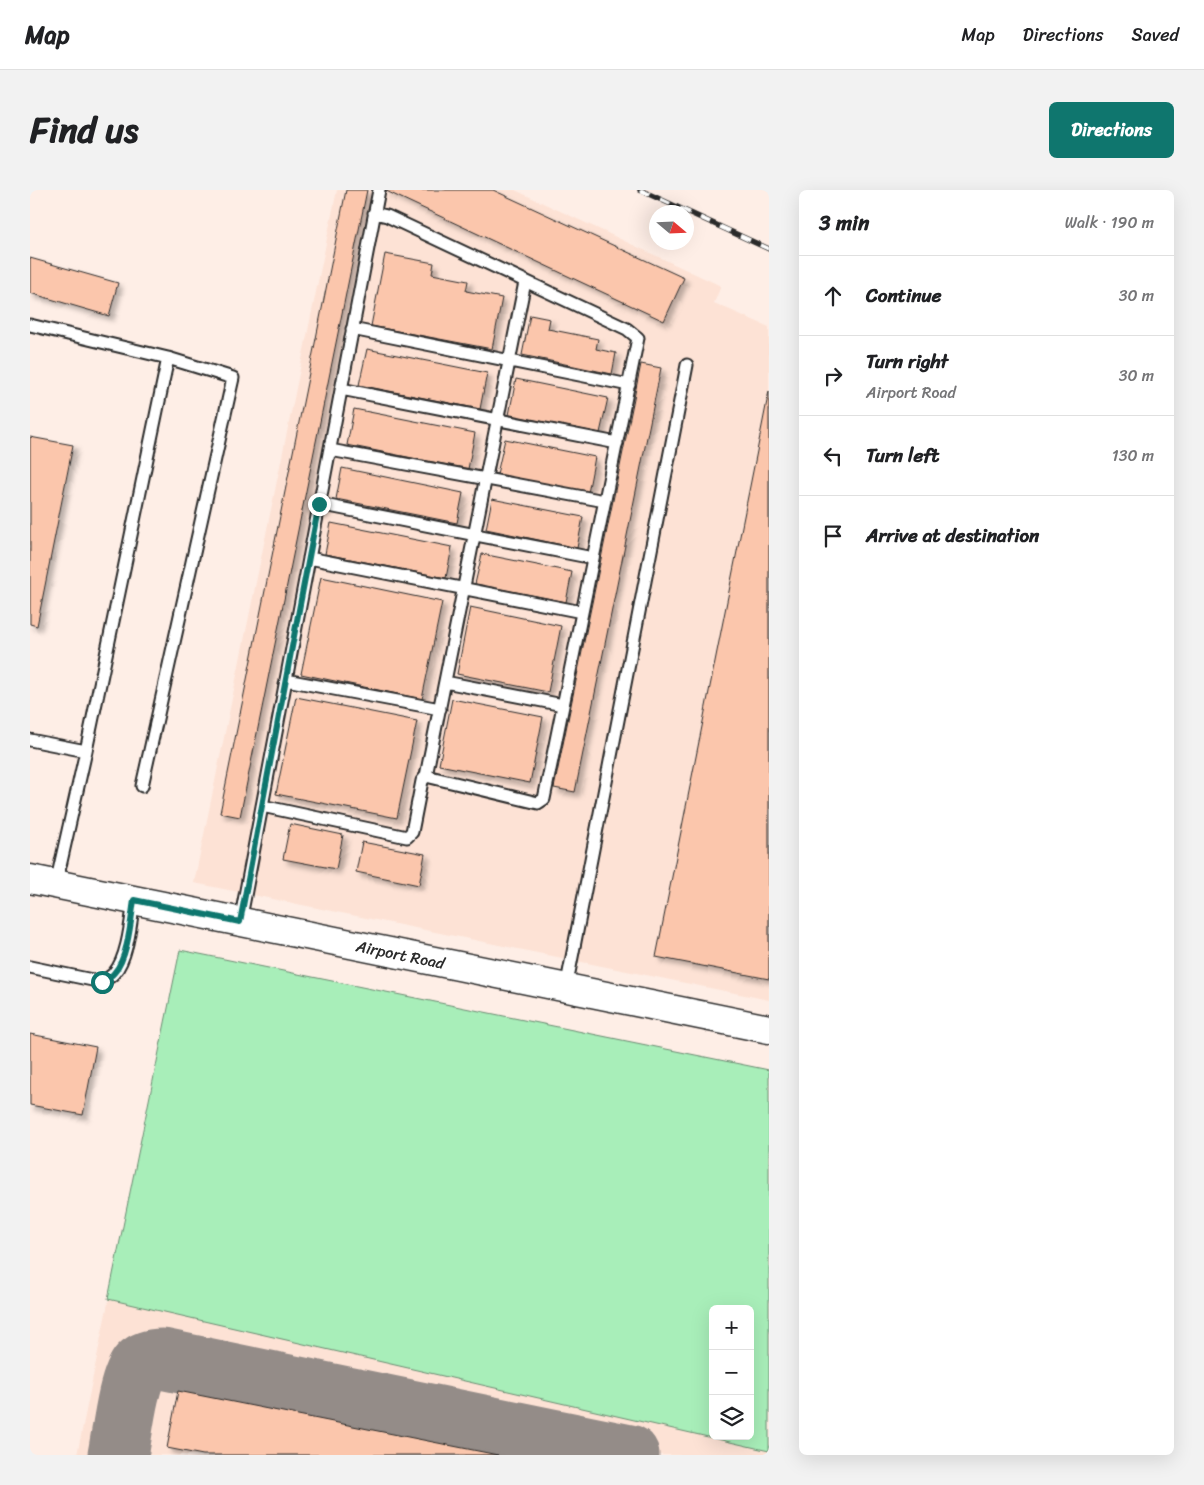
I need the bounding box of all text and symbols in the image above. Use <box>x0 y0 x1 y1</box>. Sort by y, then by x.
text: Map <box>25 14 69 56</box>
text: Map <box>962 19 995 51</box>
text: Directions <box>1023 19 1104 51</box>
text: Saved <box>1132 19 1179 51</box>
text: Find us <box>30 99 138 161</box>
button: Directions <box>1049 102 1174 158</box>
text: 3 min <box>819 204 869 242</box>
north arrow <box>649 205 694 250</box>
text: Walk · 190 m <box>1065 208 1154 237</box>
text: Continue <box>866 279 942 312</box>
text: 30 m <box>1119 281 1154 310</box>
icon: ahead <box>819 282 847 310</box>
text: Turn right <box>866 345 948 378</box>
text: 30 m <box>1119 361 1154 390</box>
icon: right <box>819 362 847 390</box>
text: Airport Road <box>866 378 956 407</box>
text: Turn left <box>866 439 939 472</box>
text: 130 m <box>1112 441 1154 470</box>
icon: left <box>819 442 847 470</box>
route end <box>308 493 331 516</box>
text: Arrive at destination <box>866 519 1039 552</box>
icon: arrive <box>819 522 847 550</box>
street label: Airport Road <box>353 931 449 978</box>
route start <box>91 971 114 994</box>
map controls <box>709 1305 754 1440</box>
button: + <box>709 1305 754 1350</box>
button: − <box>709 1350 754 1395</box>
button: layers <box>709 1395 754 1440</box>

